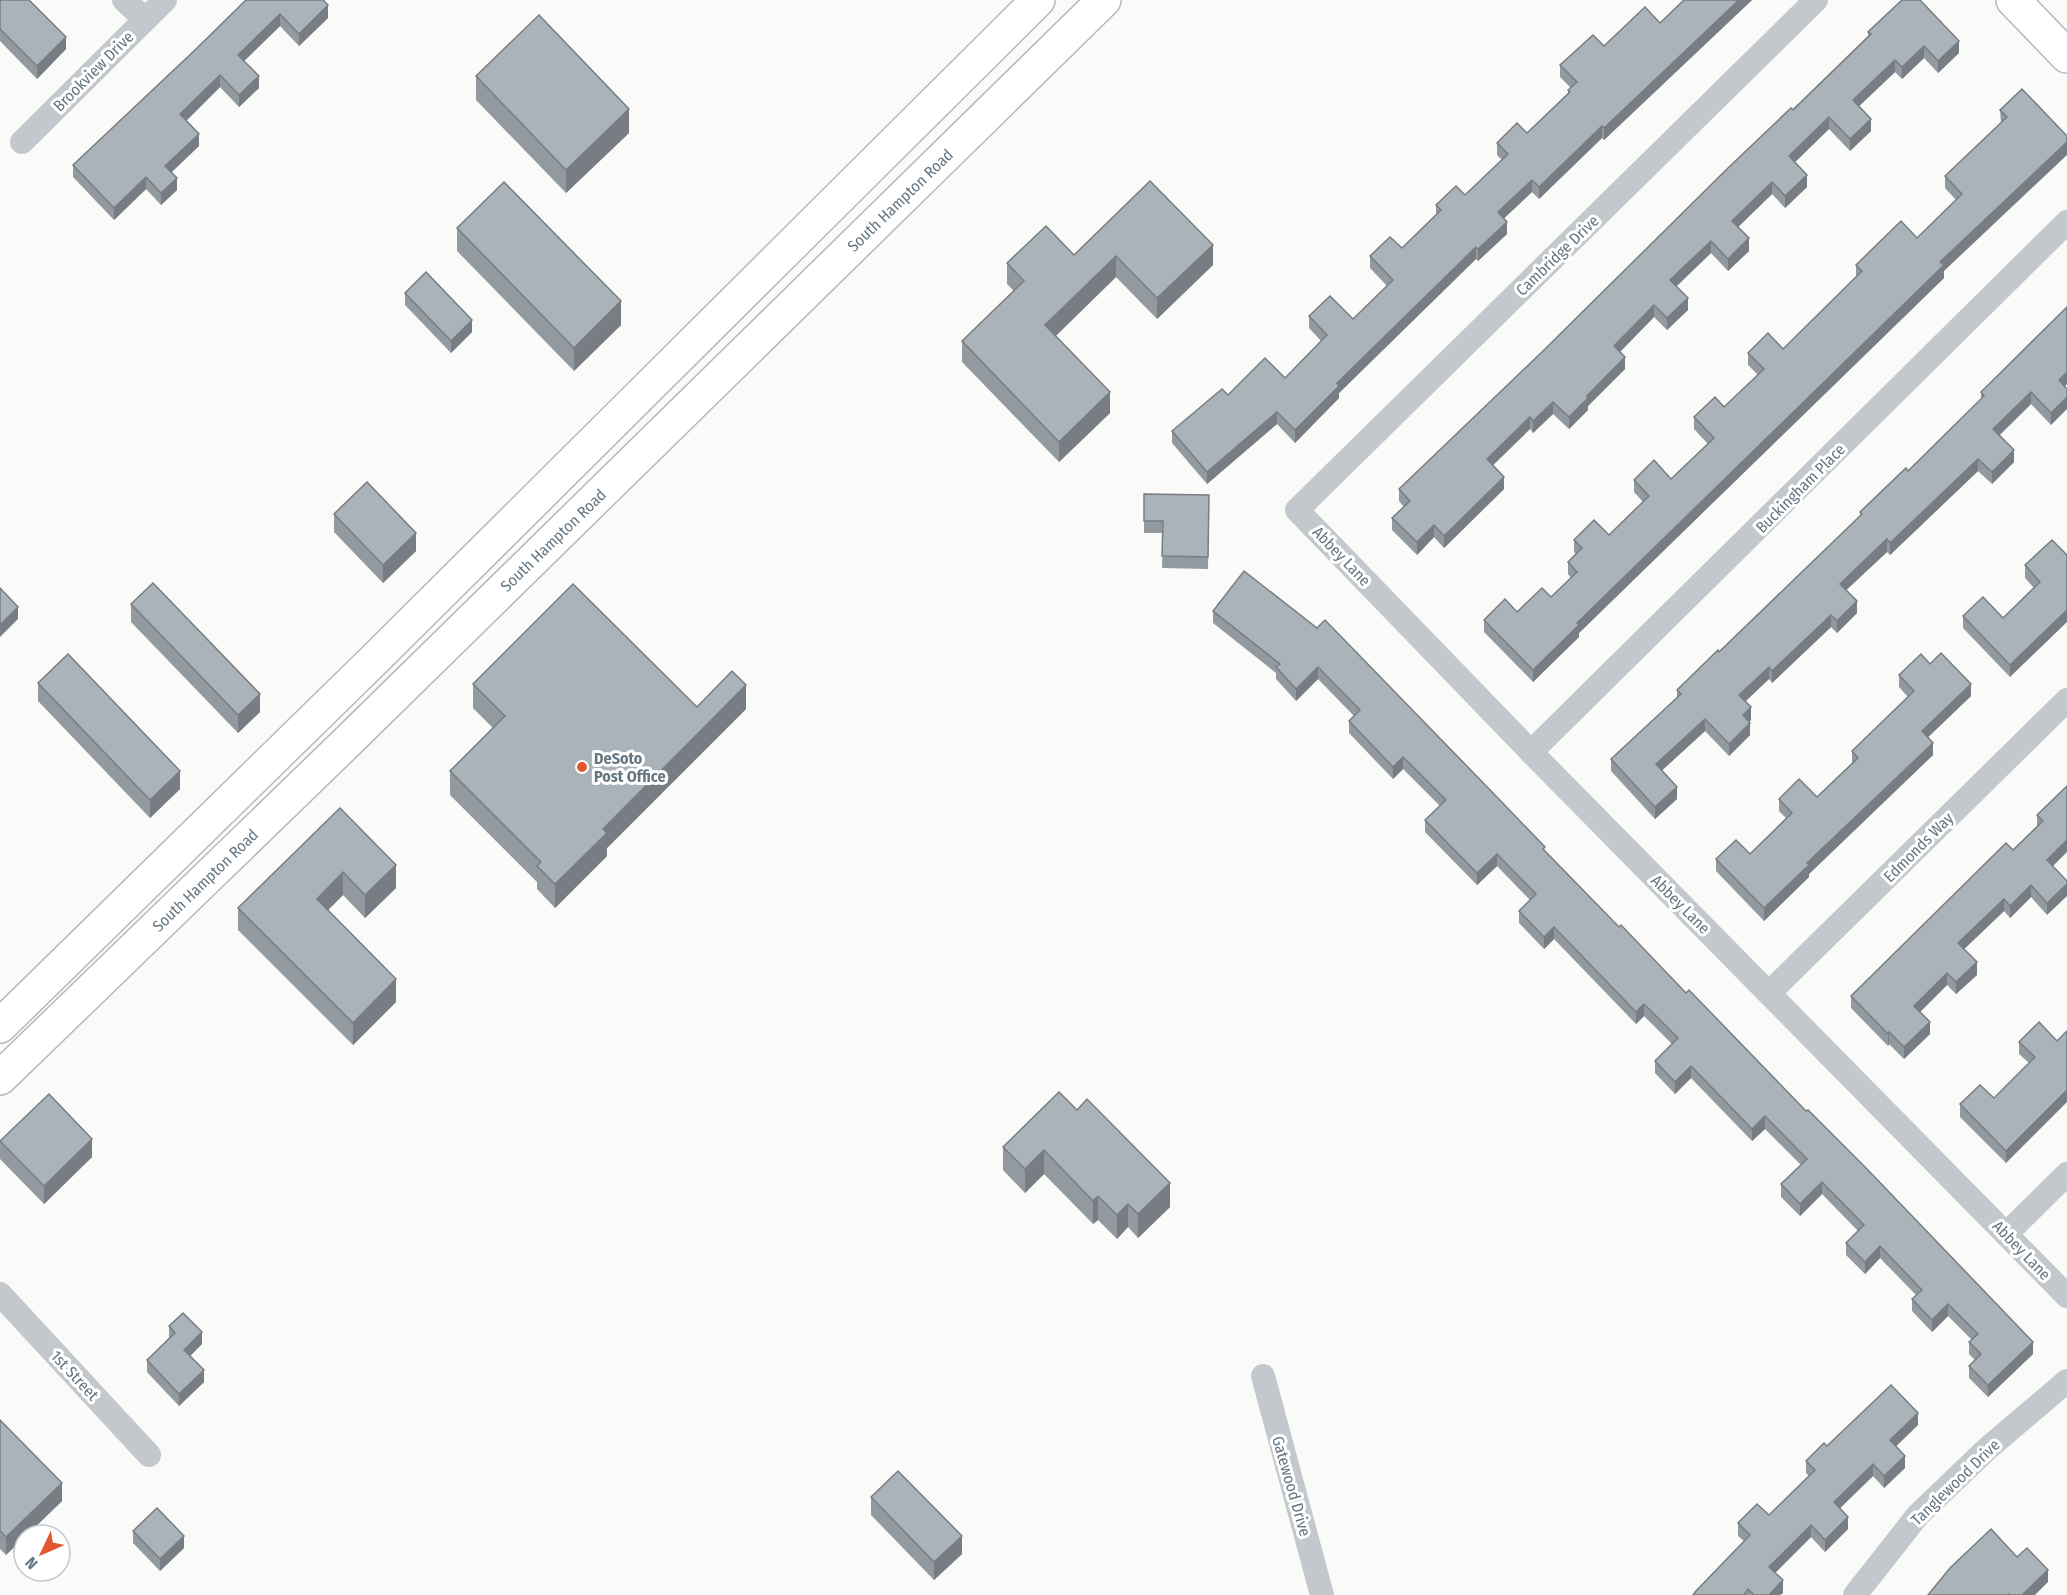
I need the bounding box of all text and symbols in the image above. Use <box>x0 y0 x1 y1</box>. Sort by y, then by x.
street label: Brookview Drive <box>49 27 137 115</box>
street label: South Hampton Road <box>844 145 957 256</box>
street label: Cambridge Drive <box>1512 211 1603 300</box>
street label: Buckingham Place <box>1752 440 1849 537</box>
street label: South Hampton Road <box>497 485 610 596</box>
street label: Abbey Lane <box>1309 523 1375 590</box>
place label: DeSoto Post Office <box>594 749 666 786</box>
marker: DeSoto Post Office <box>575 760 589 774</box>
street label: Edmonds Way <box>1880 808 1958 886</box>
street label: South Hampton Road <box>149 825 262 936</box>
street label: Abbey Lane <box>1647 871 1714 938</box>
street label: Abbey Lane <box>1989 1217 2055 1284</box>
street label: 1st Street <box>47 1346 103 1405</box>
street label: Gatewood Drive <box>1268 1434 1315 1539</box>
street label: Tanglewood Drive <box>1907 1435 2004 1529</box>
north arrow <box>12 1523 72 1583</box>
text: N <box>21 1553 42 1573</box>

